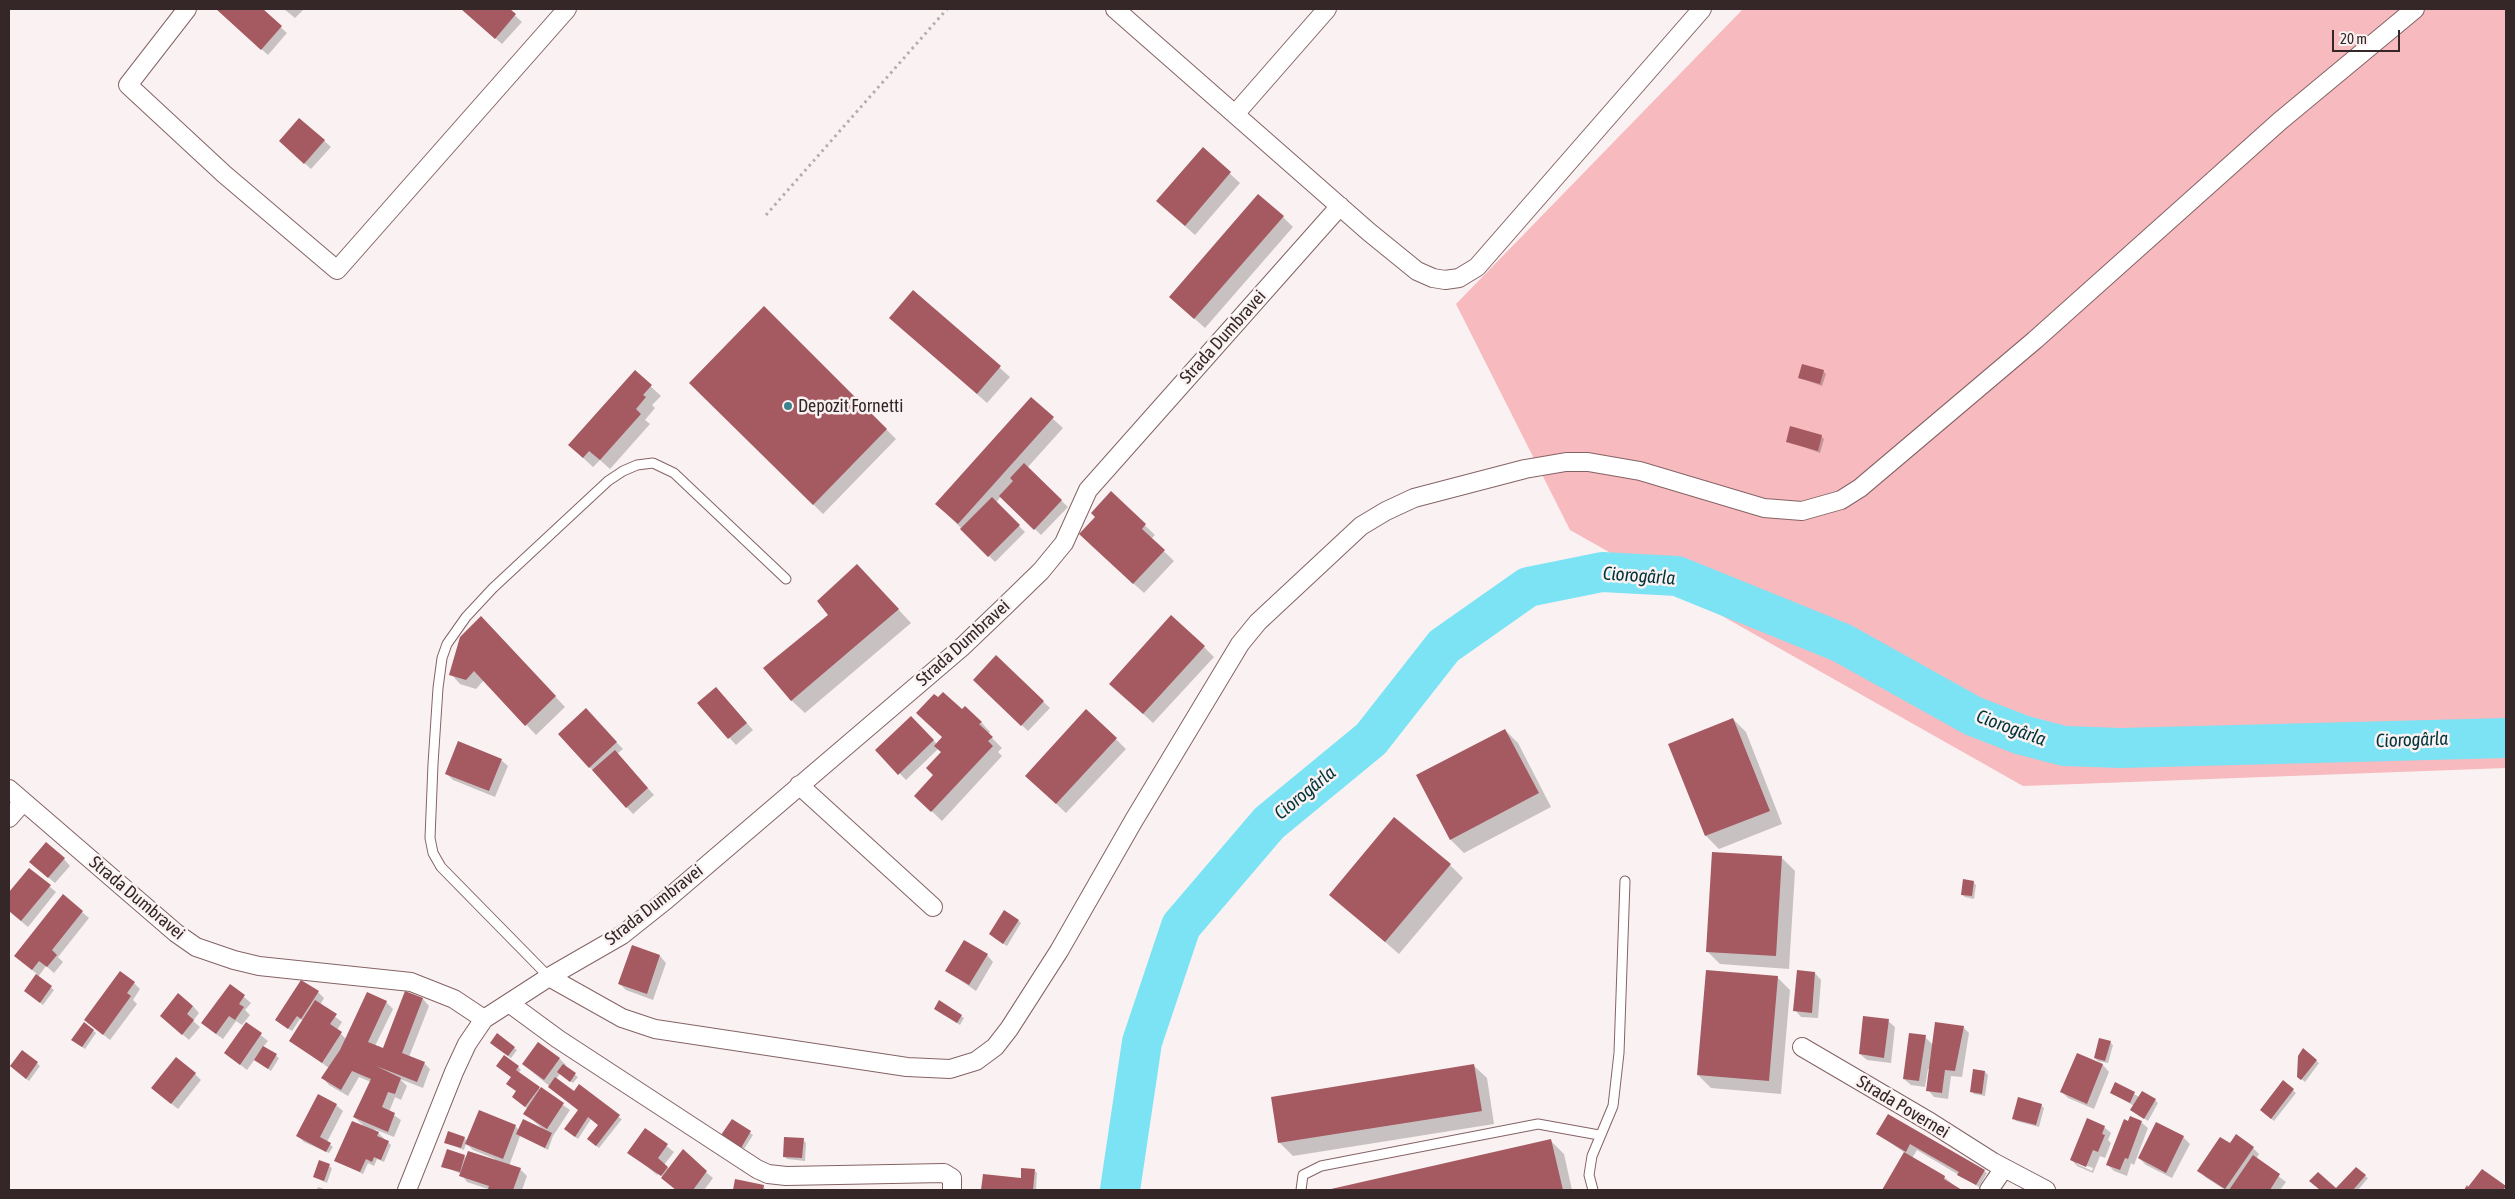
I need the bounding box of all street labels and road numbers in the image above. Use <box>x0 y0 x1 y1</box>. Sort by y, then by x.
street label: Strada Dumbravei <box>1175 286 1271 388</box>
street label: Strada Dumbravei <box>912 595 1014 691</box>
street label: Strada Dumbravei <box>85 852 189 944</box>
street label: Strada Dumbravei <box>601 860 707 950</box>
street label: Strada Povernei <box>1853 1071 1953 1143</box>

